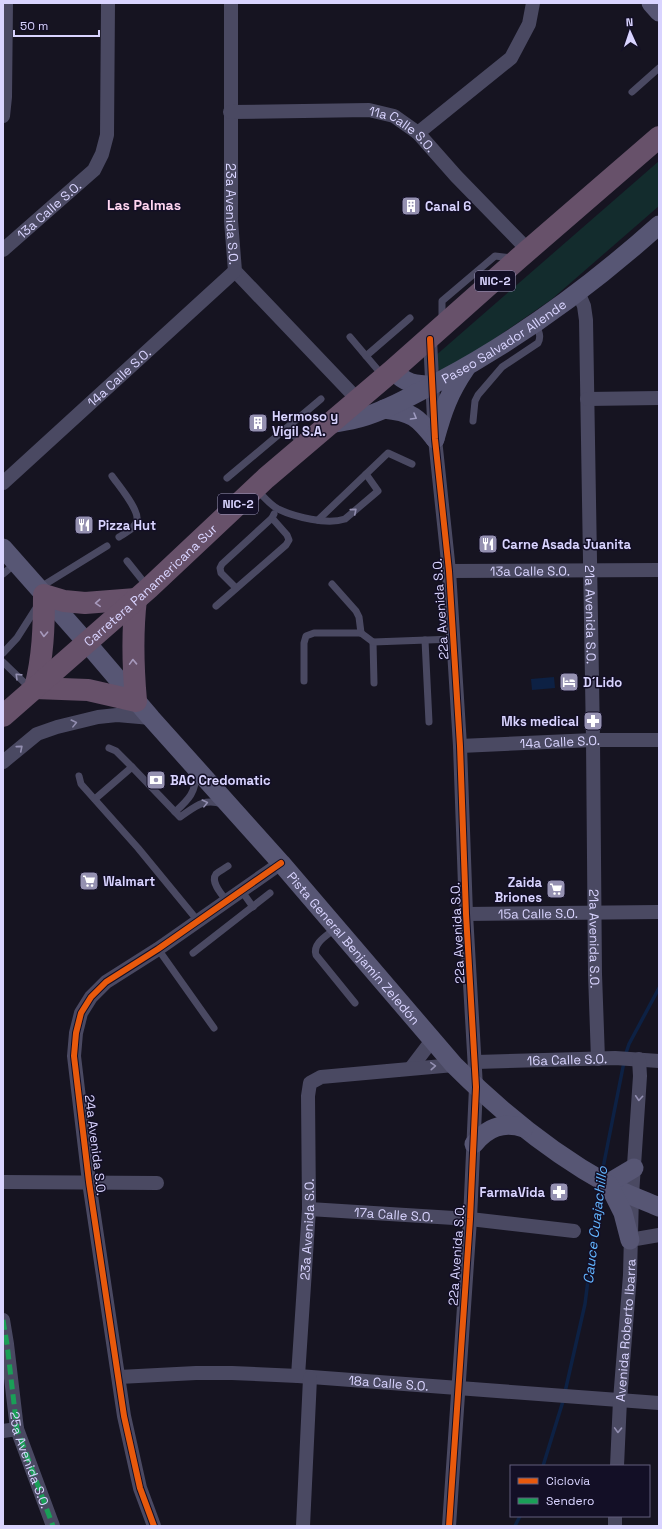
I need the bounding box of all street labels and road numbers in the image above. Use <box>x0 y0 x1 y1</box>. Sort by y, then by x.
street label: 11a Calle S.O. <box>367 102 439 156</box>
street label: 23a Avenida S.O. <box>222 163 242 265</box>
street label: 13a Calle S.O. <box>13 177 85 243</box>
road number: NIC-2 <box>475 271 515 291</box>
street label: Paseo Salvador Allende <box>439 296 570 388</box>
street label: 14a Calle S.O. <box>84 344 155 411</box>
road number: NIC-2 <box>218 494 258 514</box>
street label: Carretera Panamericana Sur <box>80 520 221 650</box>
street label: 22a Avenida S.O. <box>428 558 453 660</box>
street label: 13a Calle S.O. <box>490 562 570 580</box>
street label: 21a Avenida S.O. <box>581 565 600 664</box>
street label: 14a Calle S.O. <box>519 732 600 752</box>
street label: Pista General Benjamín Zeledón <box>283 868 424 1028</box>
street label: 22a Avenida S.O. <box>446 882 469 984</box>
street label: 21a Avenida S.O. <box>585 889 603 989</box>
street label: 15a Calle S.O. <box>498 905 578 923</box>
street label: 16a Calle S.O. <box>527 1050 607 1070</box>
street label: 24a Avenida S.O. <box>81 1094 110 1197</box>
street label: 23a Avenida S.O. <box>296 1178 318 1281</box>
street label: 17a Calle S.O. <box>354 1204 434 1226</box>
street label: 22a Avenida S.O. <box>444 1204 469 1306</box>
street label: Avenida Roberto Ibarra <box>612 1258 639 1402</box>
street label: 18a Calle S.O. <box>348 1372 429 1395</box>
street label: 25a Avenida S.O. <box>6 1410 54 1511</box>

